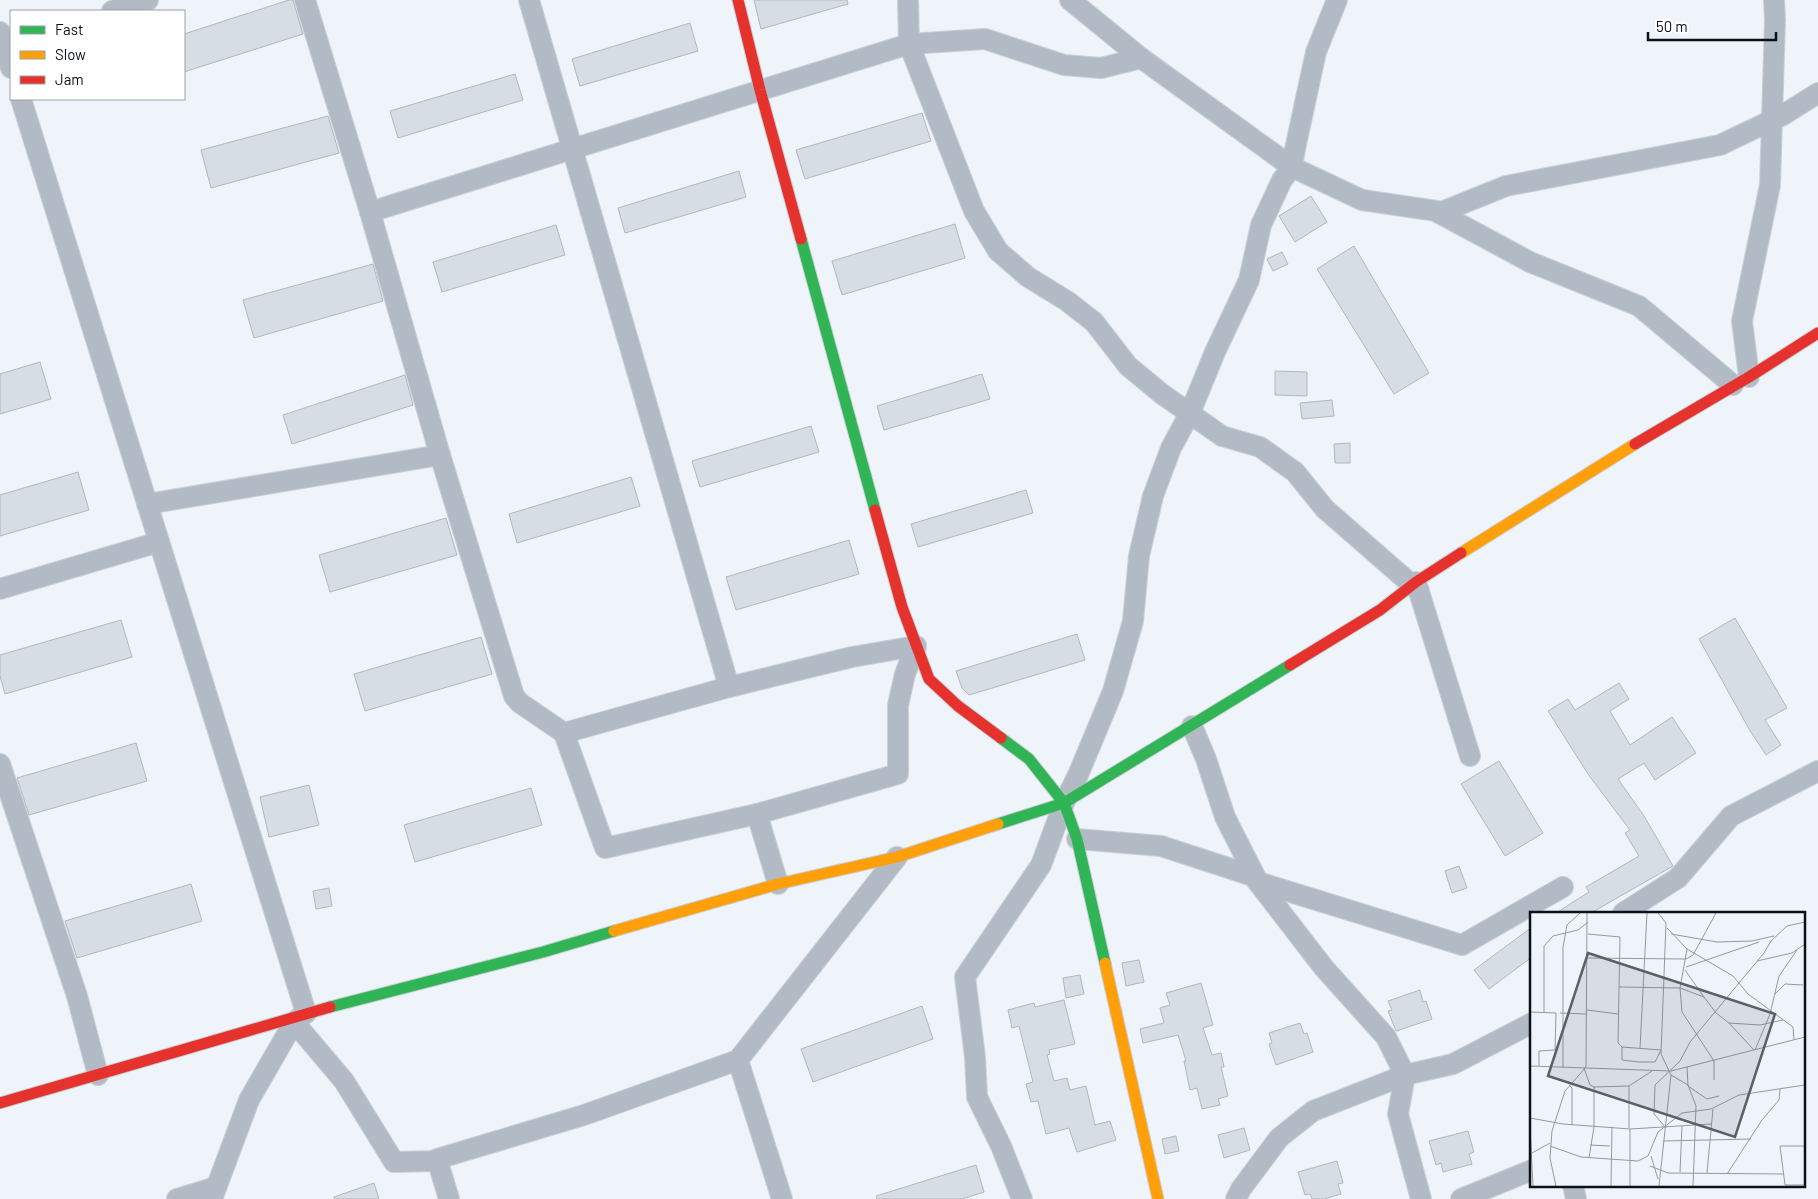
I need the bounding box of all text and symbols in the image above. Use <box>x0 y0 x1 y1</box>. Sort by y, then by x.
legend <box>10 10 185 100</box>
scale bar <box>1648 10 1776 42</box>
text: 50 m <box>1656 17 1688 35</box>
text: Fast <box>55 20 83 38</box>
text: Slow <box>55 45 86 63</box>
text: Jam <box>55 70 84 88</box>
inset map <box>1530 912 1806 1186</box>

